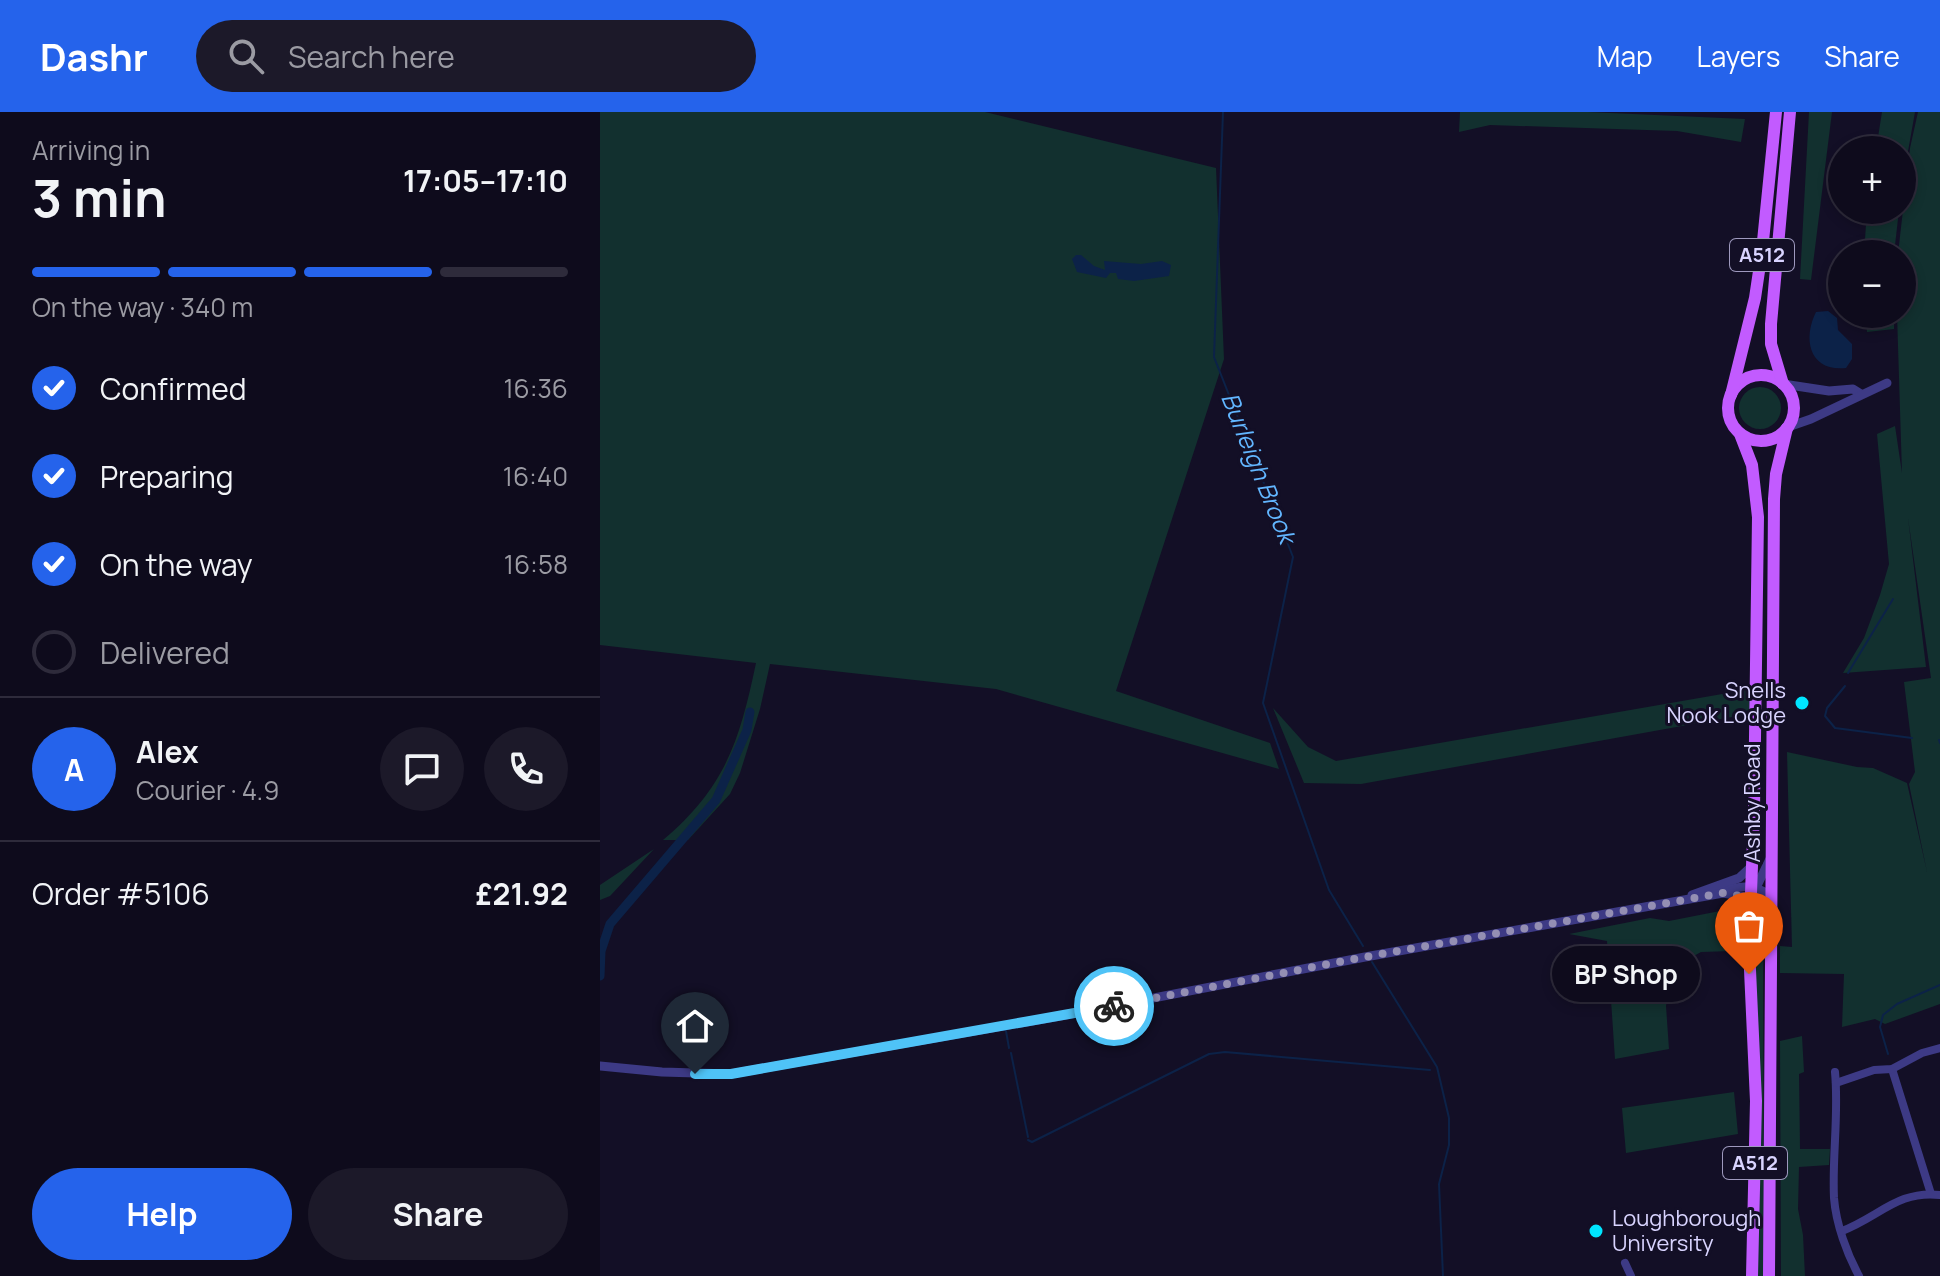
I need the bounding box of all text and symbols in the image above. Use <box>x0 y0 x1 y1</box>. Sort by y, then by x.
search box <box>196 20 756 92</box>
text: Dashr <box>40 30 148 82</box>
icon: search <box>224 34 268 78</box>
text: Search here <box>288 36 455 77</box>
text: Map <box>1597 37 1653 75</box>
text: Layers <box>1697 37 1780 75</box>
text: Share <box>1824 37 1900 75</box>
text: Arriving in <box>32 132 150 168</box>
map controls <box>1828 136 1916 328</box>
button: + <box>1828 136 1916 224</box>
text: 17:05–17:10 <box>403 160 568 201</box>
text: 3 min <box>32 162 167 233</box>
road number: A512 <box>1730 239 1794 271</box>
button: − <box>1828 240 1916 328</box>
text: On the way · 340 m <box>32 289 253 325</box>
icon: check <box>32 366 76 410</box>
text: Confirmed <box>100 368 247 409</box>
text: 16:36 <box>503 370 568 406</box>
water label: Burleigh Brook <box>1214 387 1306 550</box>
icon: check <box>32 454 76 498</box>
text: Preparing <box>100 456 234 497</box>
text: 16:40 <box>503 458 568 494</box>
icon: check <box>32 542 76 586</box>
text: On the way <box>100 544 253 585</box>
text: 16:58 <box>504 546 568 582</box>
text: Delivered <box>100 632 230 673</box>
place label: Snells Nook Lodge <box>1666 675 1786 730</box>
marker: Snells Nook Lodge <box>1793 694 1811 712</box>
button: chat <box>380 727 464 811</box>
button: phone <box>484 727 568 811</box>
text: Alex <box>136 731 199 772</box>
street label: Ashby Road <box>1737 743 1767 863</box>
text: A <box>64 749 84 790</box>
text: Courier · 4.9 <box>136 772 279 808</box>
text: Order #5106 <box>32 873 210 914</box>
text: £21.92 <box>475 873 568 914</box>
pin <box>1715 892 1783 974</box>
icon: bag <box>1727 904 1771 948</box>
callout: BP Shop <box>1553 946 1701 1002</box>
text: BP Shop <box>1574 956 1678 992</box>
courier <box>1074 966 1154 1046</box>
icon: bike <box>1092 984 1136 1028</box>
pin <box>661 992 729 1074</box>
icon: home <box>673 1004 717 1048</box>
road number: A512 <box>1723 1147 1787 1179</box>
button: Help <box>32 1168 292 1260</box>
button: Share <box>308 1168 568 1260</box>
place label: Loughborough University <box>1612 1203 1761 1258</box>
marker: Loughborough University <box>1587 1222 1605 1240</box>

